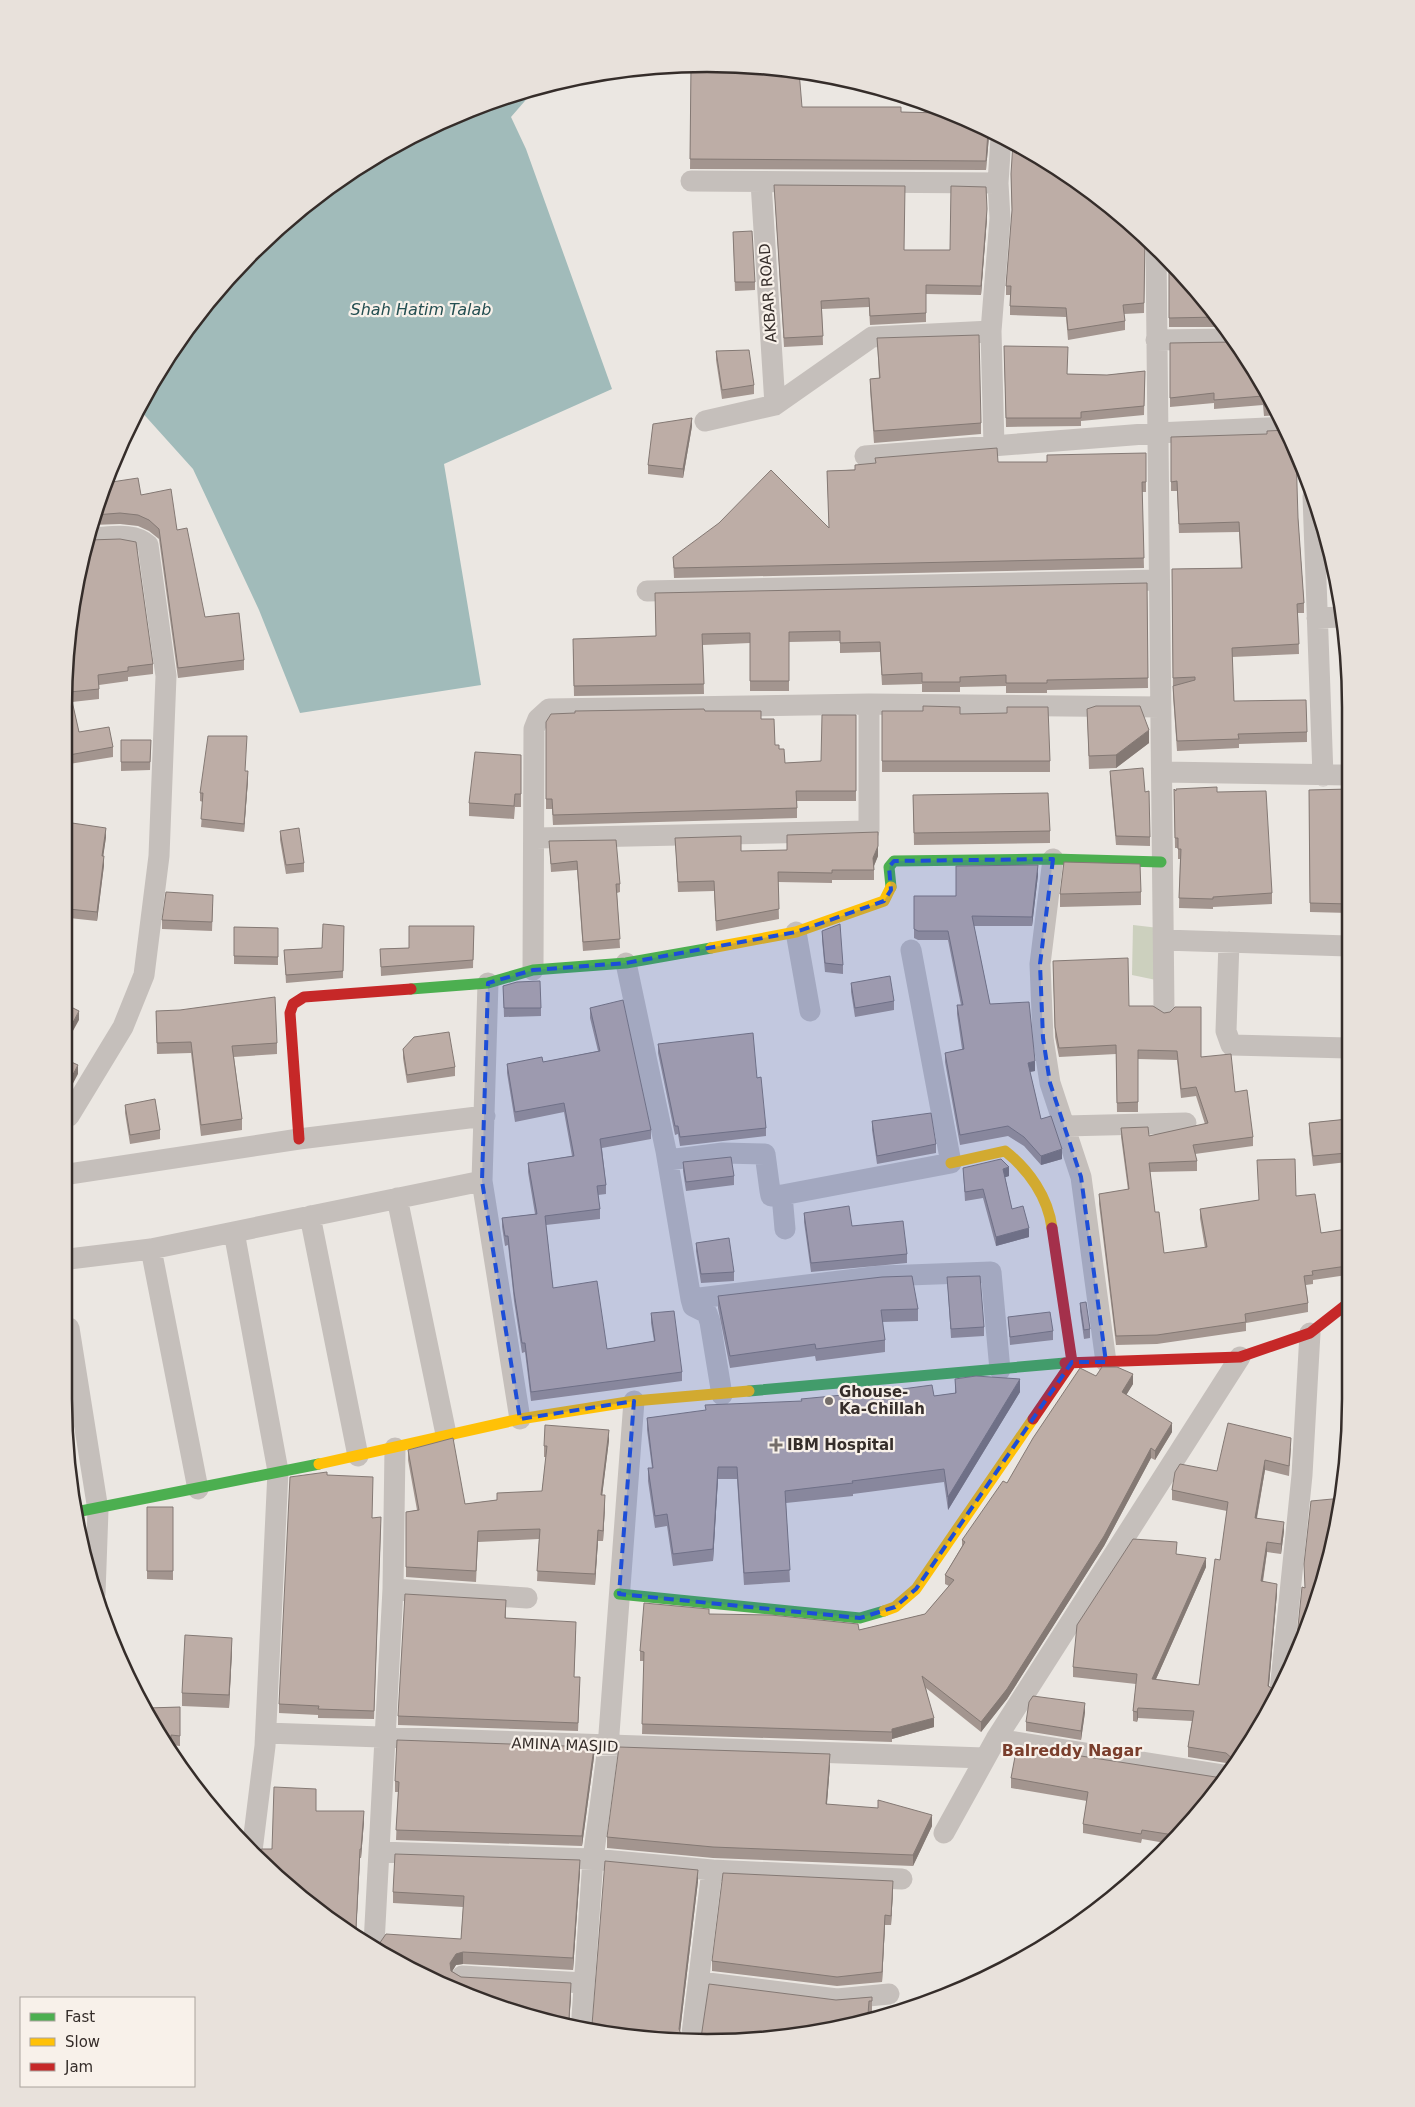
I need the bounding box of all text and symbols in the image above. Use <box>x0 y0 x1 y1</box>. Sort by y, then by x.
street label: AKBAR ROAD <box>756 243 780 343</box>
water label: Shah Hatim Talab <box>351 300 491 319</box>
place label: Ghouse- Ka-Chillah <box>839 1383 925 1418</box>
marker: Ghouse- Ka-Chillah <box>823 1395 835 1407</box>
place label: IBM Hospital <box>787 1436 894 1454</box>
marker: IBM Hospital <box>769 1438 783 1452</box>
street label: AMINA MASJID <box>511 1734 619 1756</box>
district label: Balreddy Nagar <box>1002 1741 1142 1760</box>
legend <box>20 1997 195 2087</box>
text: Fast <box>65 2008 95 2026</box>
text: Slow <box>65 2033 100 2051</box>
text: Jam <box>64 2058 93 2076</box>

